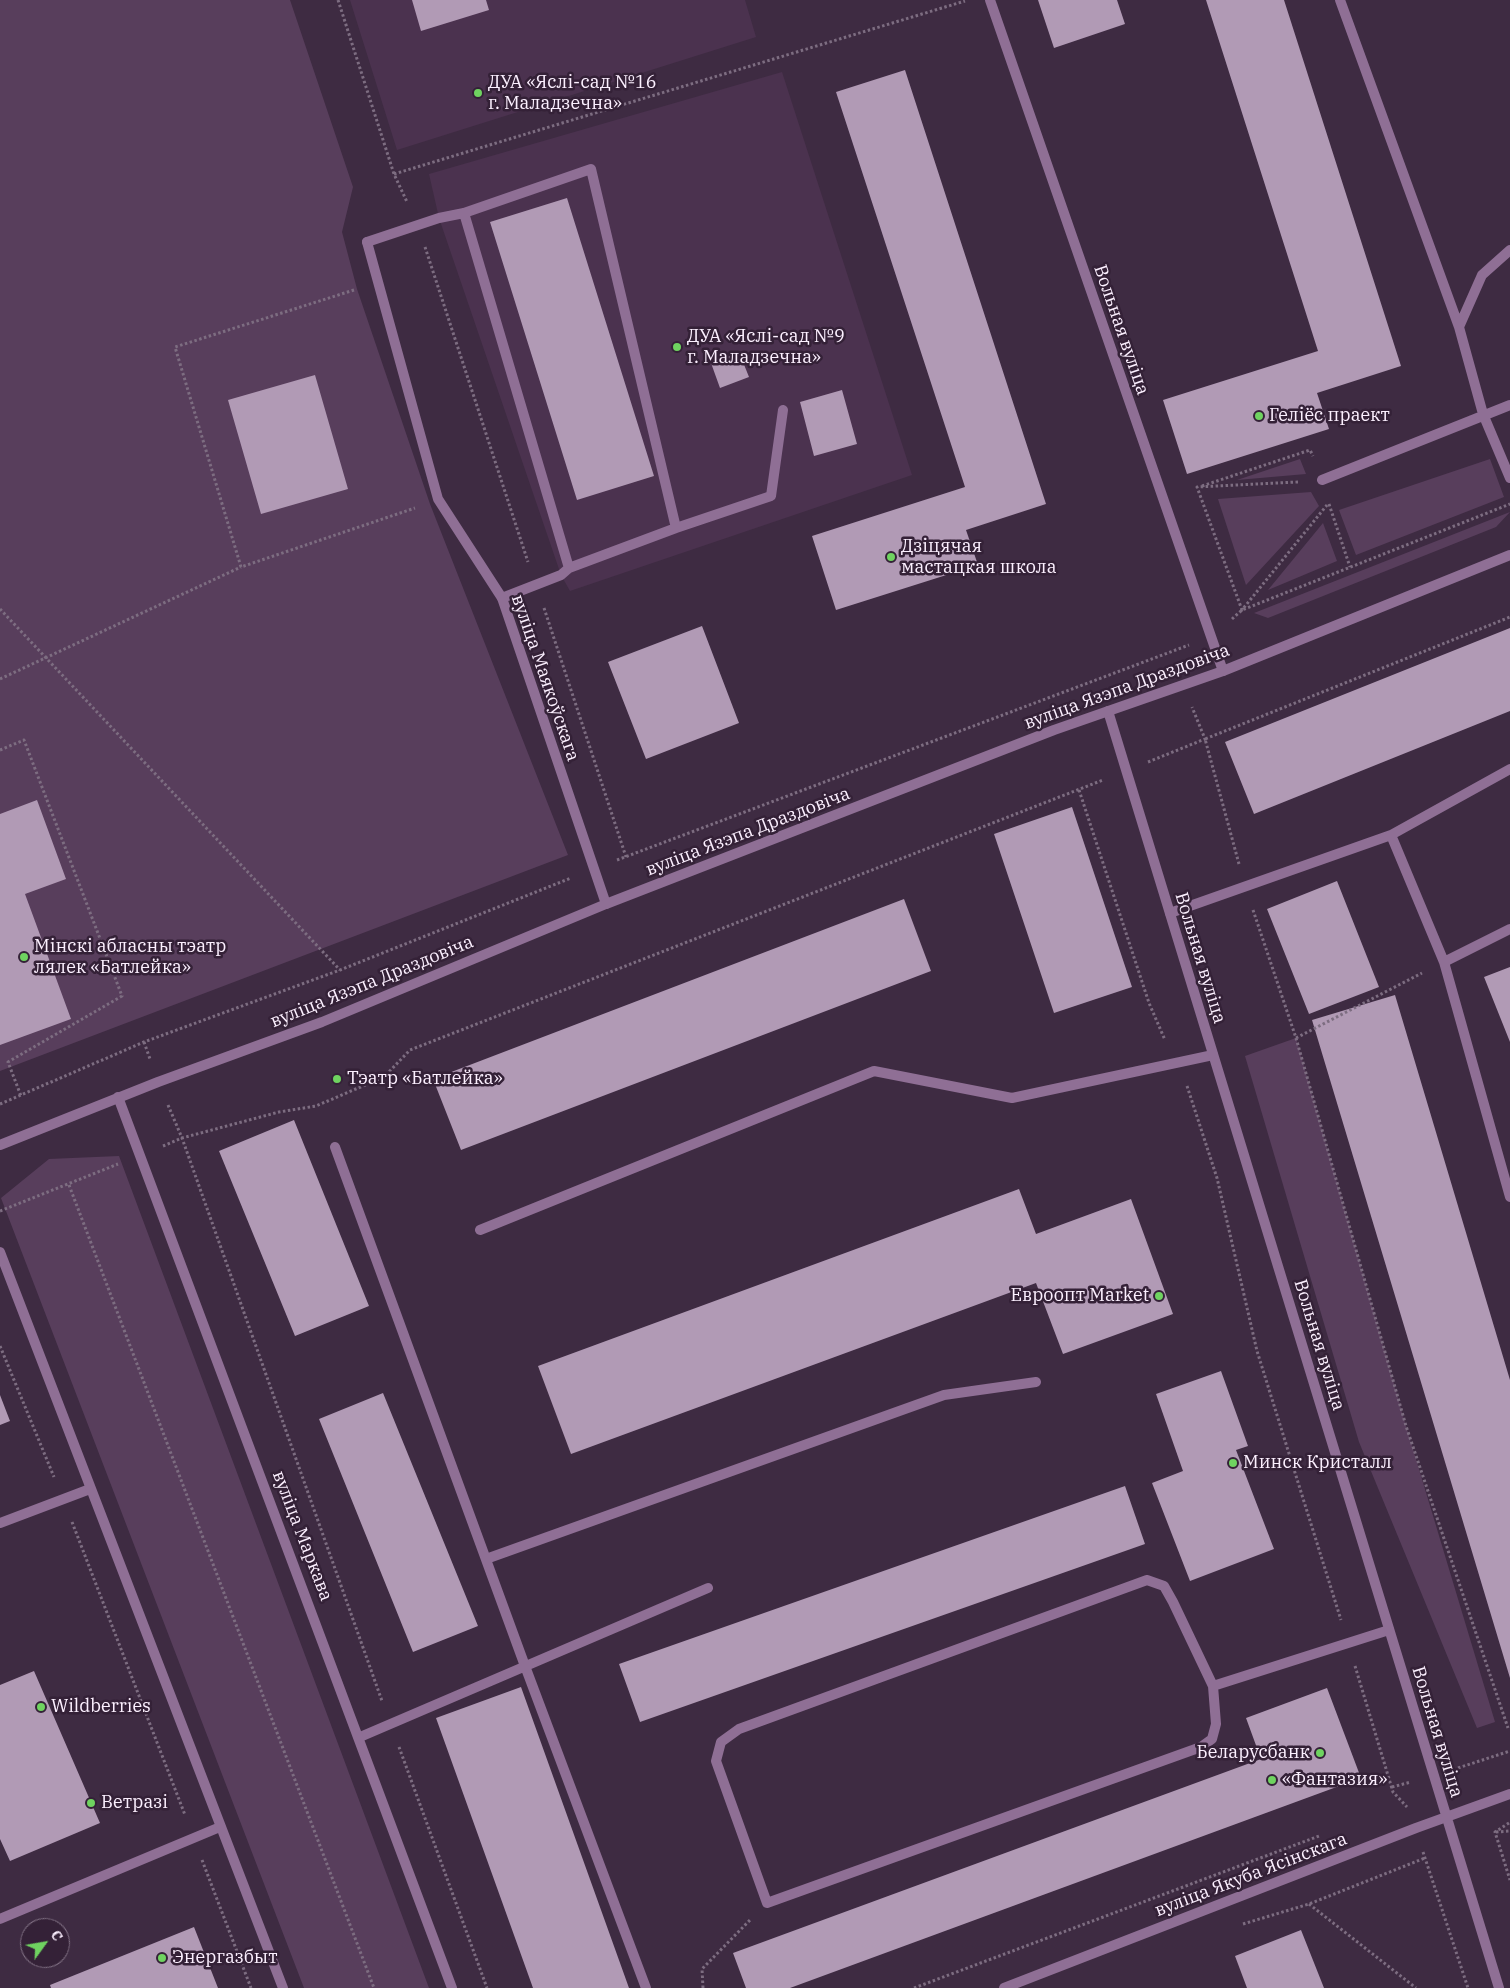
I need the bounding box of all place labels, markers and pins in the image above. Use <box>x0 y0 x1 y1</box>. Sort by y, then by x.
place label: ДУА «Яслі-сад №16 г. Маладзечна» <box>488 72 657 115</box>
marker: ДУА «Яслі-сад №16 г. Маладзечна» <box>472 87 484 99</box>
place label: ДУА «Яслі-сад №9 г. Маладзечна» <box>687 326 845 368</box>
marker: ДУА «Яслі-сад №9 г. Маладзечна» <box>671 341 683 353</box>
place label: Геліёс праект <box>1269 405 1390 427</box>
marker: Геліёс праект <box>1253 410 1265 422</box>
place label: Дзіцячая мастацкая школа <box>901 536 1057 578</box>
marker: Дзіцячая мастацкая школа <box>885 551 897 563</box>
place label: Мінскі абласны тэатр лялек «Батлейка» <box>34 936 226 979</box>
marker: Мінскі абласны тэатр лялек «Батлейка» <box>18 951 30 963</box>
place label: Тэатр «Батлейка» <box>347 1068 503 1090</box>
marker: Тэатр «Батлейка» <box>331 1073 343 1085</box>
place label: Евроопт Market <box>1011 1285 1149 1307</box>
marker: Евроопт Market <box>1153 1290 1165 1302</box>
place label: Минск Кристалл <box>1243 1452 1392 1474</box>
marker: Минск Кристалл <box>1227 1457 1239 1469</box>
place label: Wildberries <box>51 1696 151 1718</box>
marker: Wildberries <box>35 1701 47 1713</box>
place label: Беларусбанк <box>1197 1742 1310 1764</box>
marker: Беларусбанк <box>1314 1747 1326 1759</box>
place label: «Фантазия» <box>1282 1769 1387 1791</box>
marker: «Фантазия» <box>1266 1774 1278 1786</box>
place label: Ветразі <box>101 1792 168 1814</box>
marker: Ветразі <box>85 1797 97 1809</box>
place label: Энергазбыт <box>172 1947 278 1969</box>
marker: Энергазбыт <box>156 1952 168 1964</box>

